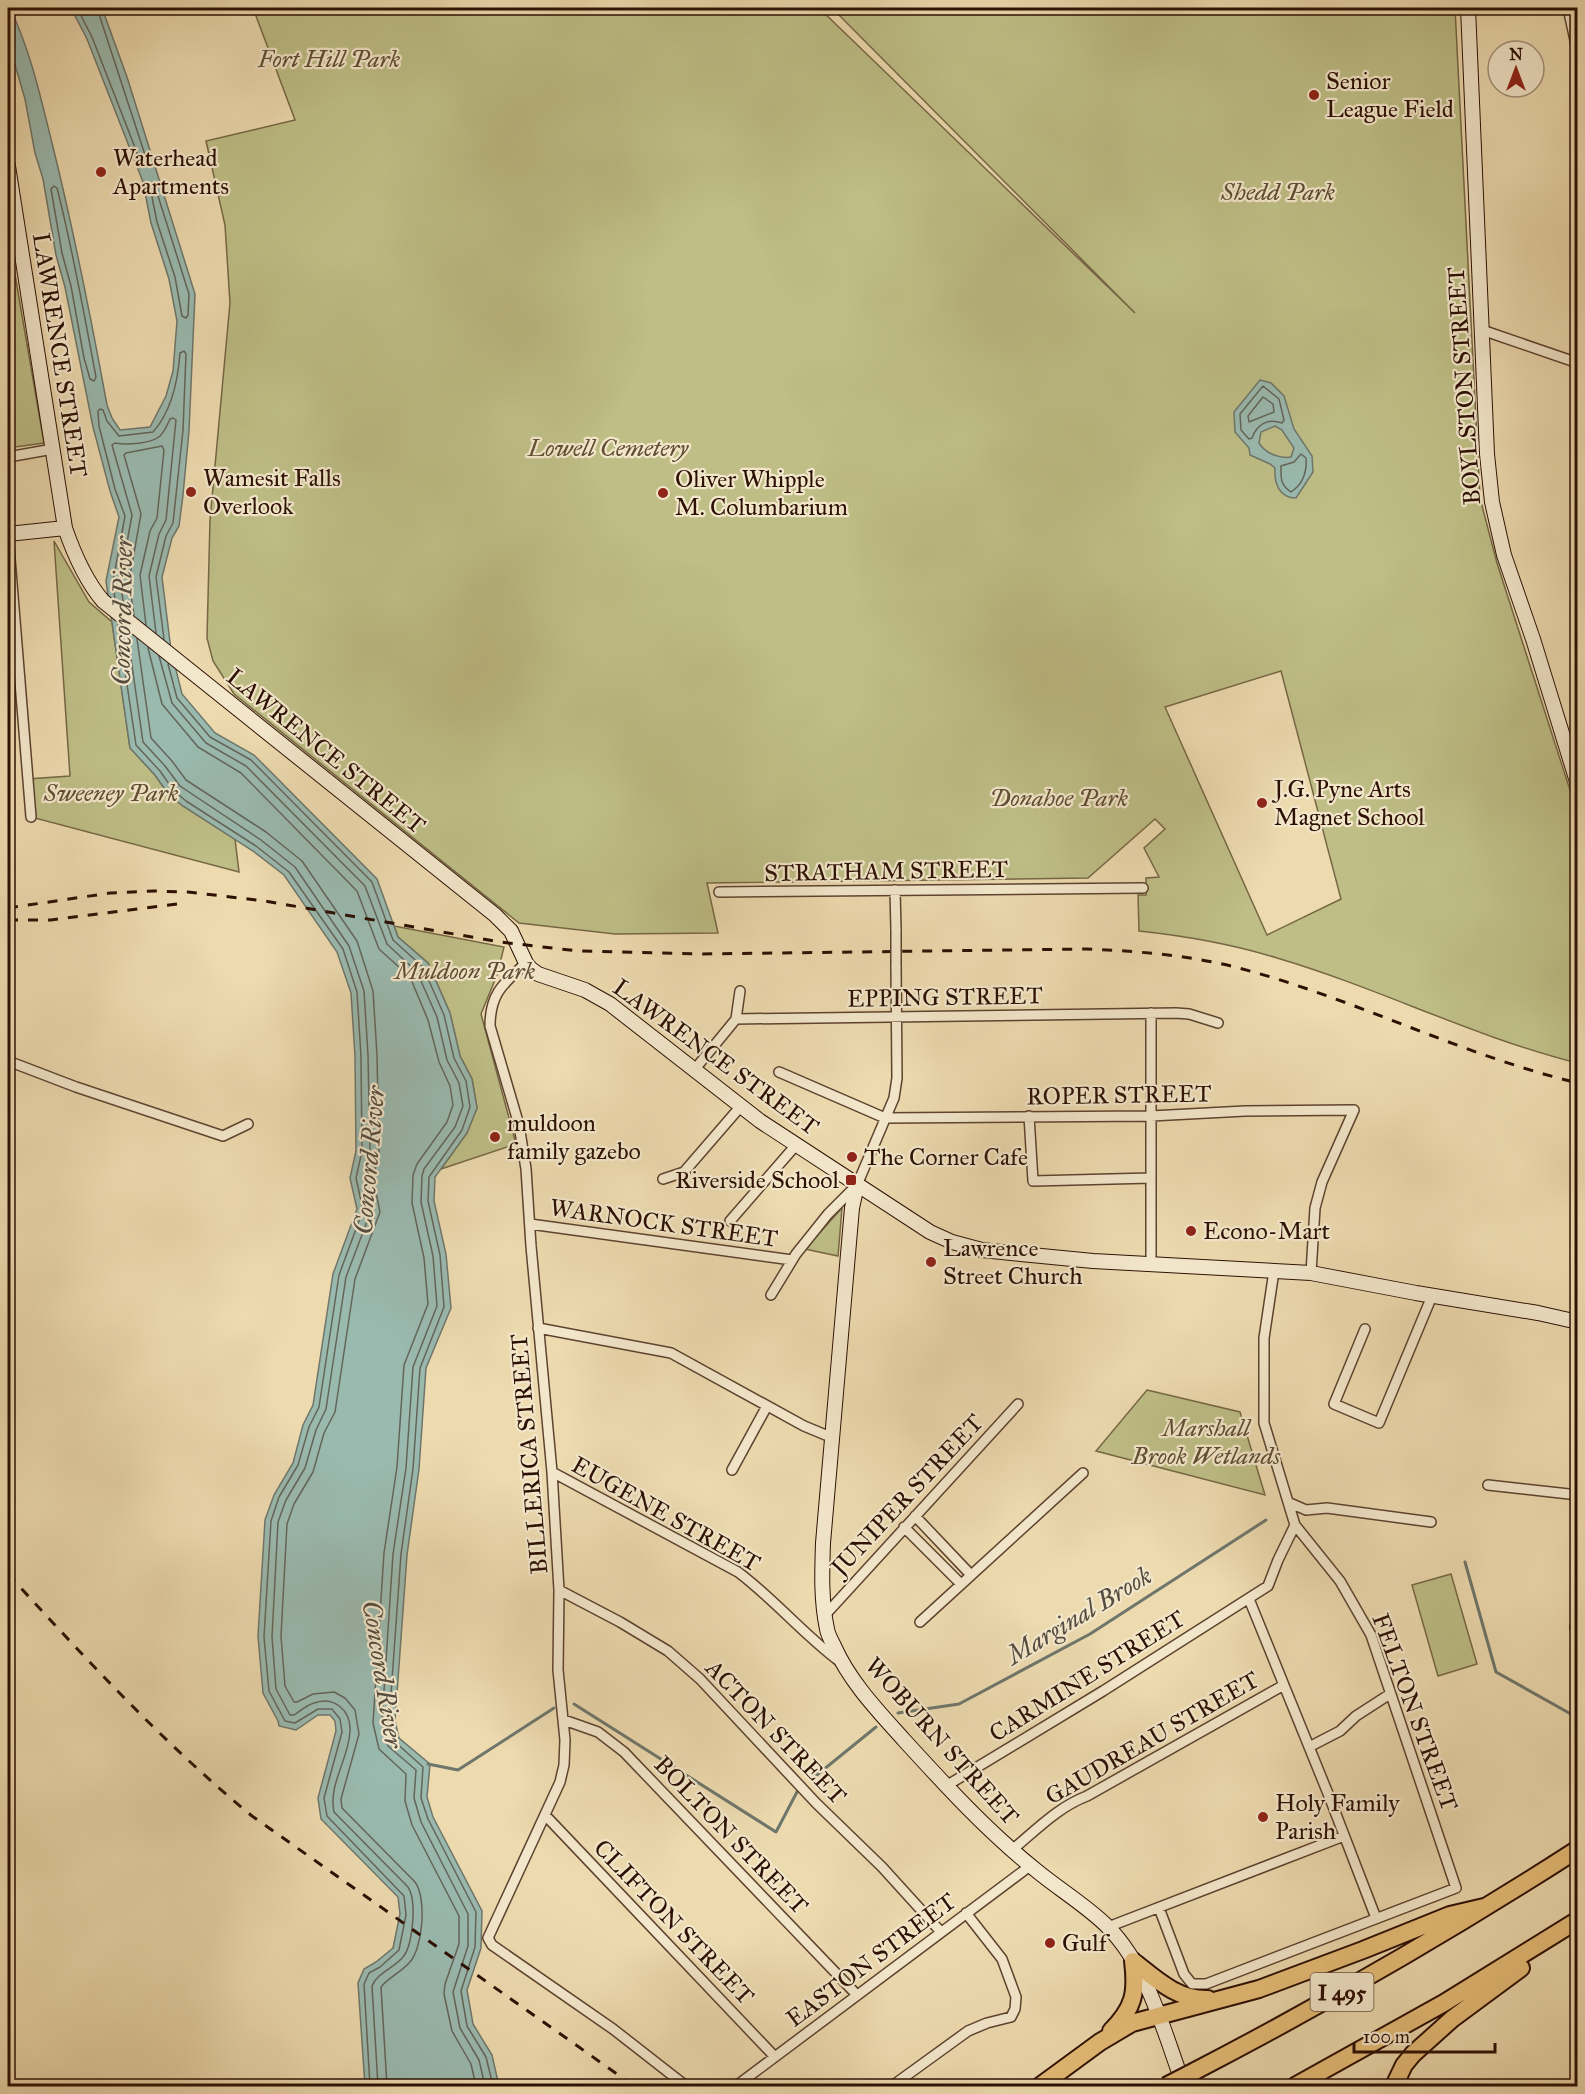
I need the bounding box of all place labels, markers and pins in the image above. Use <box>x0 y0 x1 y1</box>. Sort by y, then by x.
place label: Senior League Field <box>1326 66 1454 124</box>
marker: Senior League Field <box>1307 88 1321 102</box>
place label: Waterhead Apartments <box>112 143 229 201</box>
marker: Waterhead Apartments <box>94 165 108 179</box>
place label: Wamesit Falls Overlook <box>203 463 341 521</box>
place label: Oliver Whipple M. Columbarium <box>675 464 848 522</box>
marker: Wamesit Falls Overlook <box>184 485 198 499</box>
marker: Oliver Whipple M. Columbarium <box>656 486 670 500</box>
place label: J.G. Pyne Arts Magnet School <box>1271 774 1425 832</box>
marker: J.G. Pyne Arts Magnet School <box>1255 796 1269 810</box>
place label: muldoon family gazebo <box>507 1108 641 1166</box>
marker: muldoon family gazebo <box>488 1130 502 1144</box>
place label: The Corner Cafe <box>864 1142 1028 1172</box>
marker: The Corner Cafe <box>845 1150 859 1164</box>
place label: Riverside School <box>675 1165 840 1195</box>
marker: Riverside School <box>844 1173 858 1187</box>
place label: Econo-Mart <box>1203 1216 1331 1246</box>
marker: Econo-Mart <box>1184 1224 1198 1238</box>
place label: Lawrence Street Church <box>943 1233 1083 1291</box>
marker: Lawrence Street Church <box>924 1255 938 1269</box>
place label: Holy Family Parish <box>1275 1788 1400 1846</box>
marker: Holy Family Parish <box>1256 1810 1270 1824</box>
place label: Gulf <box>1062 1928 1111 1958</box>
marker: Gulf <box>1043 1936 1057 1950</box>

